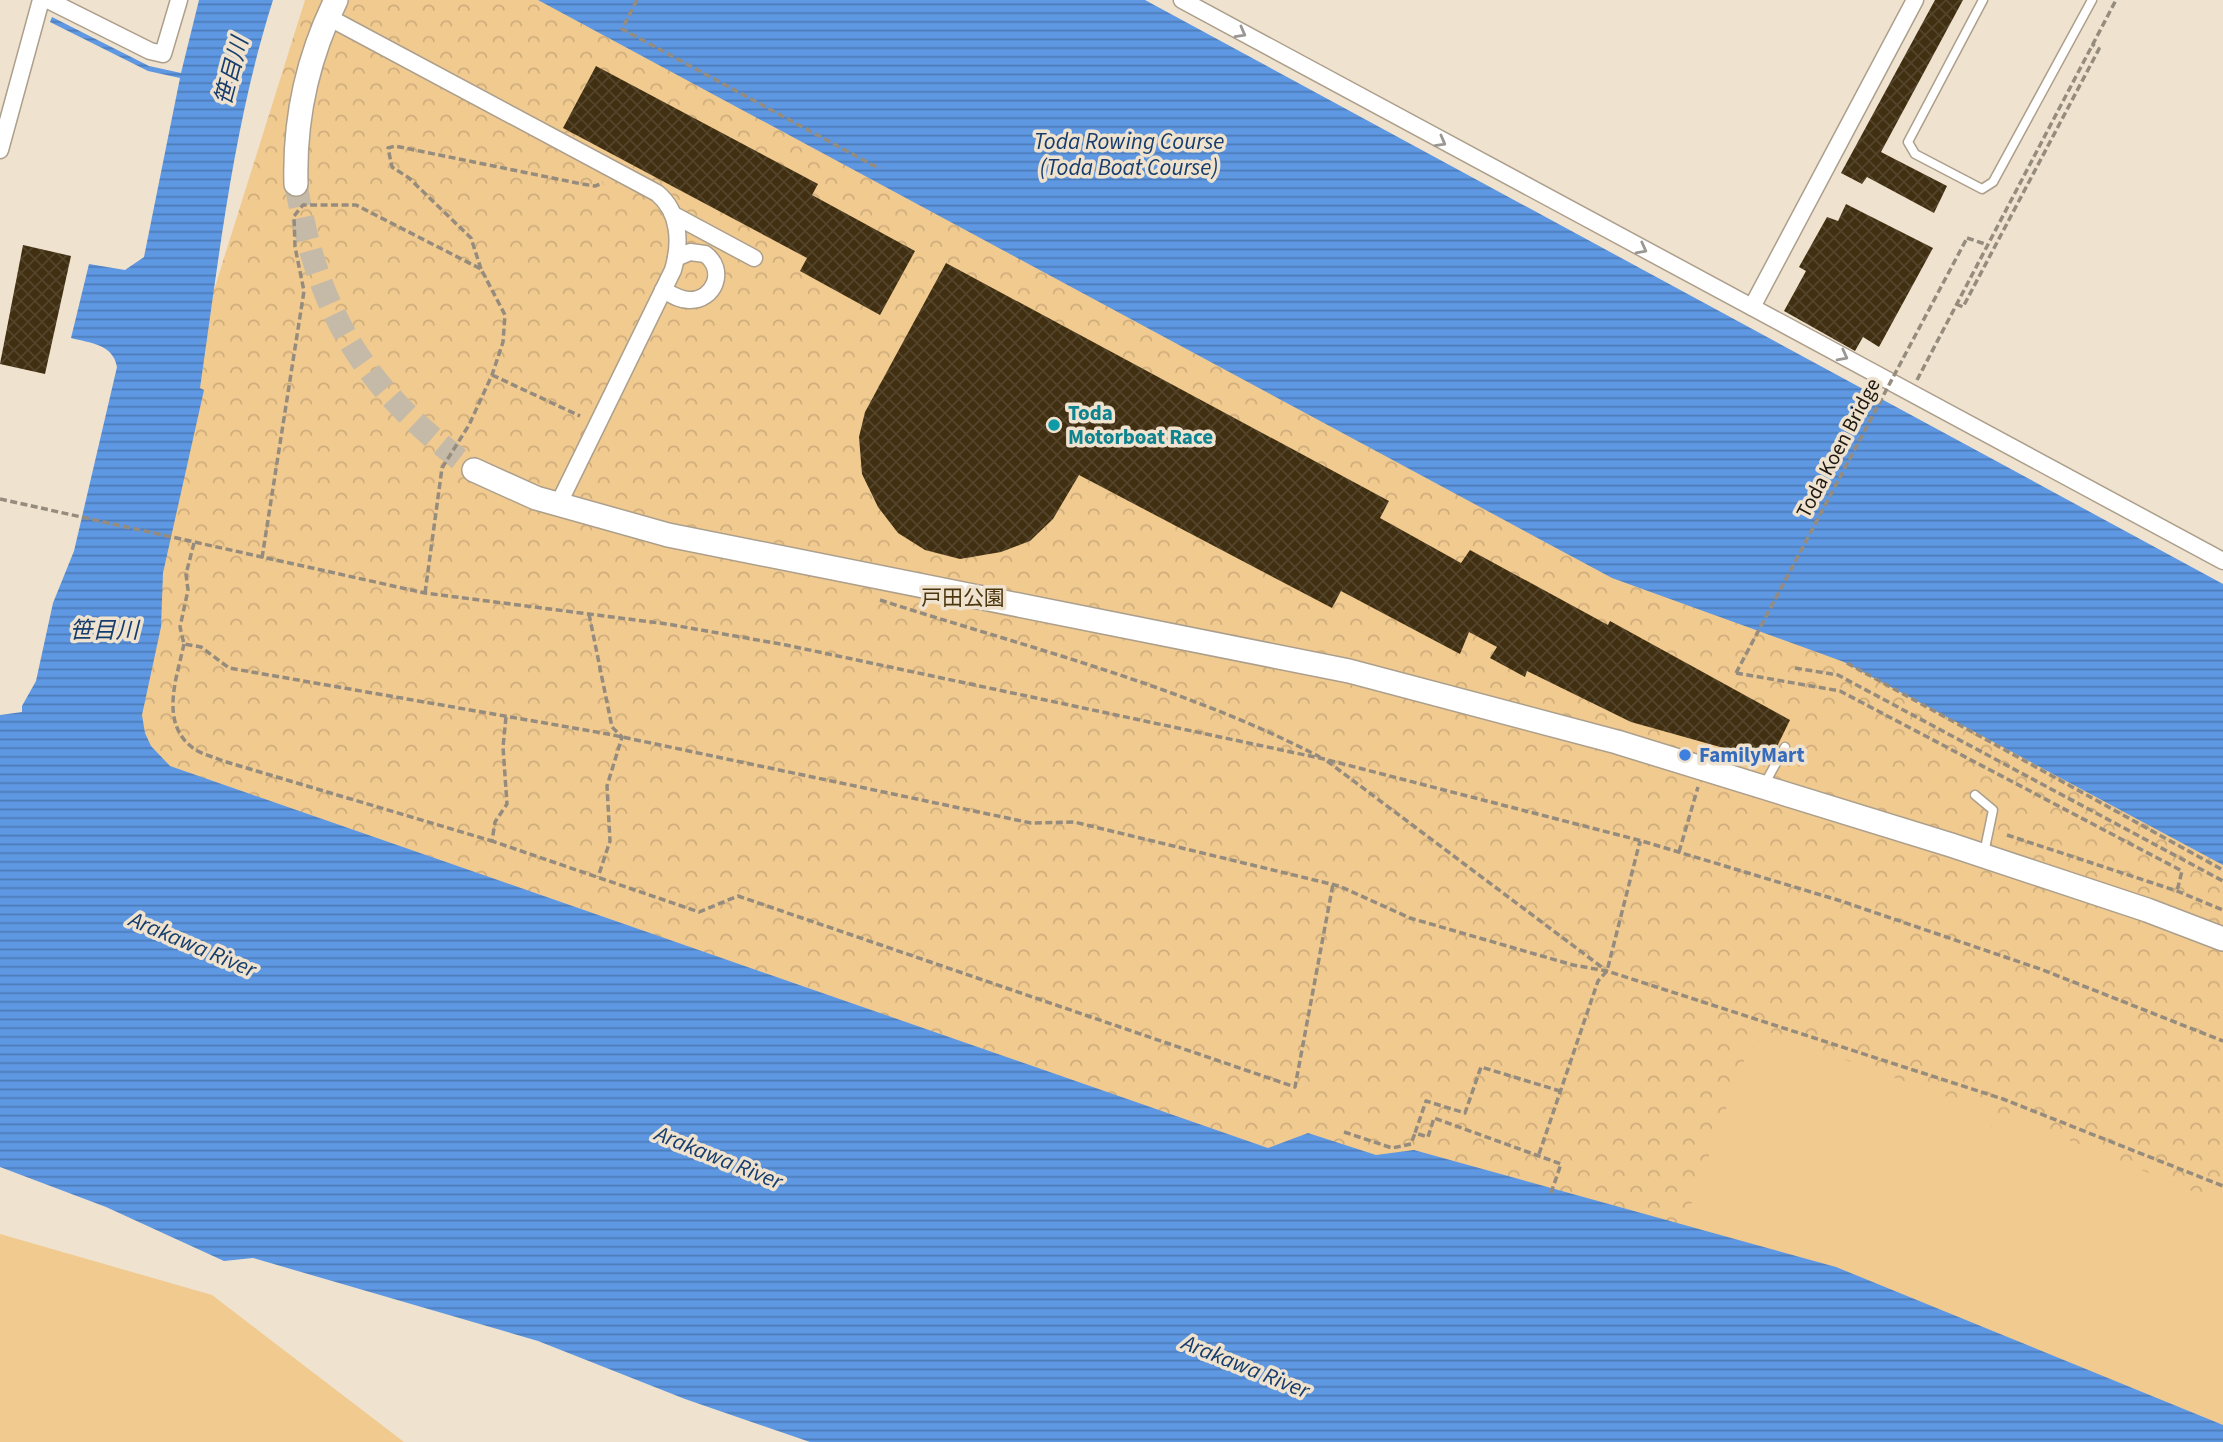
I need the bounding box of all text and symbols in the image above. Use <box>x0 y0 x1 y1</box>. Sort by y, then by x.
one-way arrow <box>1234 25 1247 38</box>
water label: 笹目川 <box>207 31 257 109</box>
water label: Toda Rowing Course (Toda Boat Course) <box>1034 125 1224 184</box>
one-way arrow <box>1434 134 1446 147</box>
one-way arrow <box>1635 241 1647 254</box>
one-way arrow <box>1835 348 1848 361</box>
street label: Toda Koen Bridge <box>1789 373 1887 523</box>
place label: Toda Motorboat Race <box>1068 398 1213 452</box>
marker: Toda Motorboat Race <box>1046 417 1062 433</box>
park label: 戸田公園 <box>921 583 1005 613</box>
water label: 笹目川 <box>70 614 142 647</box>
place label: FamilyMart <box>1699 740 1804 770</box>
marker: FamilyMart <box>1677 747 1693 763</box>
water label: Arakawa River <box>122 902 262 986</box>
water label: Arakawa River <box>648 1116 789 1198</box>
water label: Arakawa River <box>1175 1325 1316 1407</box>

